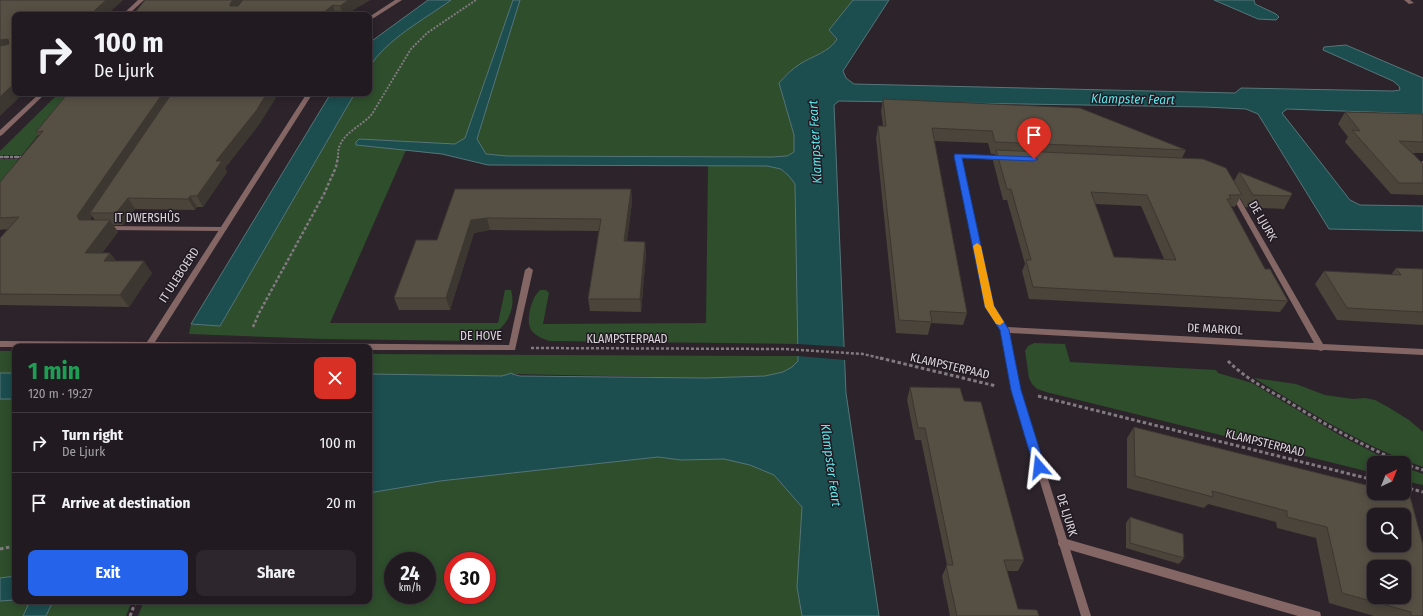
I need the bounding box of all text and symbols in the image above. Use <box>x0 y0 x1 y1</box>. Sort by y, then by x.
text: 100 m <box>94 26 164 59</box>
icon: right <box>28 28 80 80</box>
text: De Ljurk <box>94 60 154 82</box>
water label: Klampster Feart <box>1091 91 1176 107</box>
water label: Klampster Feart <box>805 99 825 184</box>
pin <box>1017 118 1051 159</box>
icon: arrive <box>1023 124 1045 146</box>
street label: DE LJURK <box>1246 199 1280 244</box>
street label: IT DWERSHÛS <box>114 210 180 225</box>
street label: IT ULEBOERD <box>156 245 202 305</box>
street label: DE MARKOL <box>1187 321 1244 337</box>
street label: DE HOVE <box>460 329 502 343</box>
street label: KLAMPSTERPAAD <box>586 332 668 346</box>
street label: KLAMPSTERPAAD <box>909 350 991 382</box>
text: 1 min <box>28 357 80 385</box>
button: close <box>314 357 356 399</box>
text: 120 m · 19:27 <box>28 386 93 401</box>
water label: Klampster Feart <box>818 423 844 508</box>
text: Turn right <box>62 426 123 444</box>
street label: KLAMPSTERPAAD <box>1224 426 1306 460</box>
icon: right <box>28 432 50 454</box>
text: 100 m <box>319 434 356 452</box>
text: De Ljurk <box>62 444 105 459</box>
position arrow <box>1018 446 1060 488</box>
north arrow <box>1367 456 1411 500</box>
map controls <box>1367 456 1411 604</box>
icon: arrive <box>28 492 50 514</box>
street label: DE LJURK <box>1054 492 1080 539</box>
text: Arrive at destination <box>62 494 190 512</box>
text: 20 m <box>327 494 356 512</box>
button: search <box>1367 508 1411 552</box>
button: Exit <box>28 550 188 596</box>
button: Share <box>196 550 356 596</box>
speed limit sign: 30 <box>444 552 496 604</box>
button: layers <box>1367 560 1411 604</box>
text: 24 <box>400 561 420 585</box>
text: km/h <box>399 582 421 594</box>

